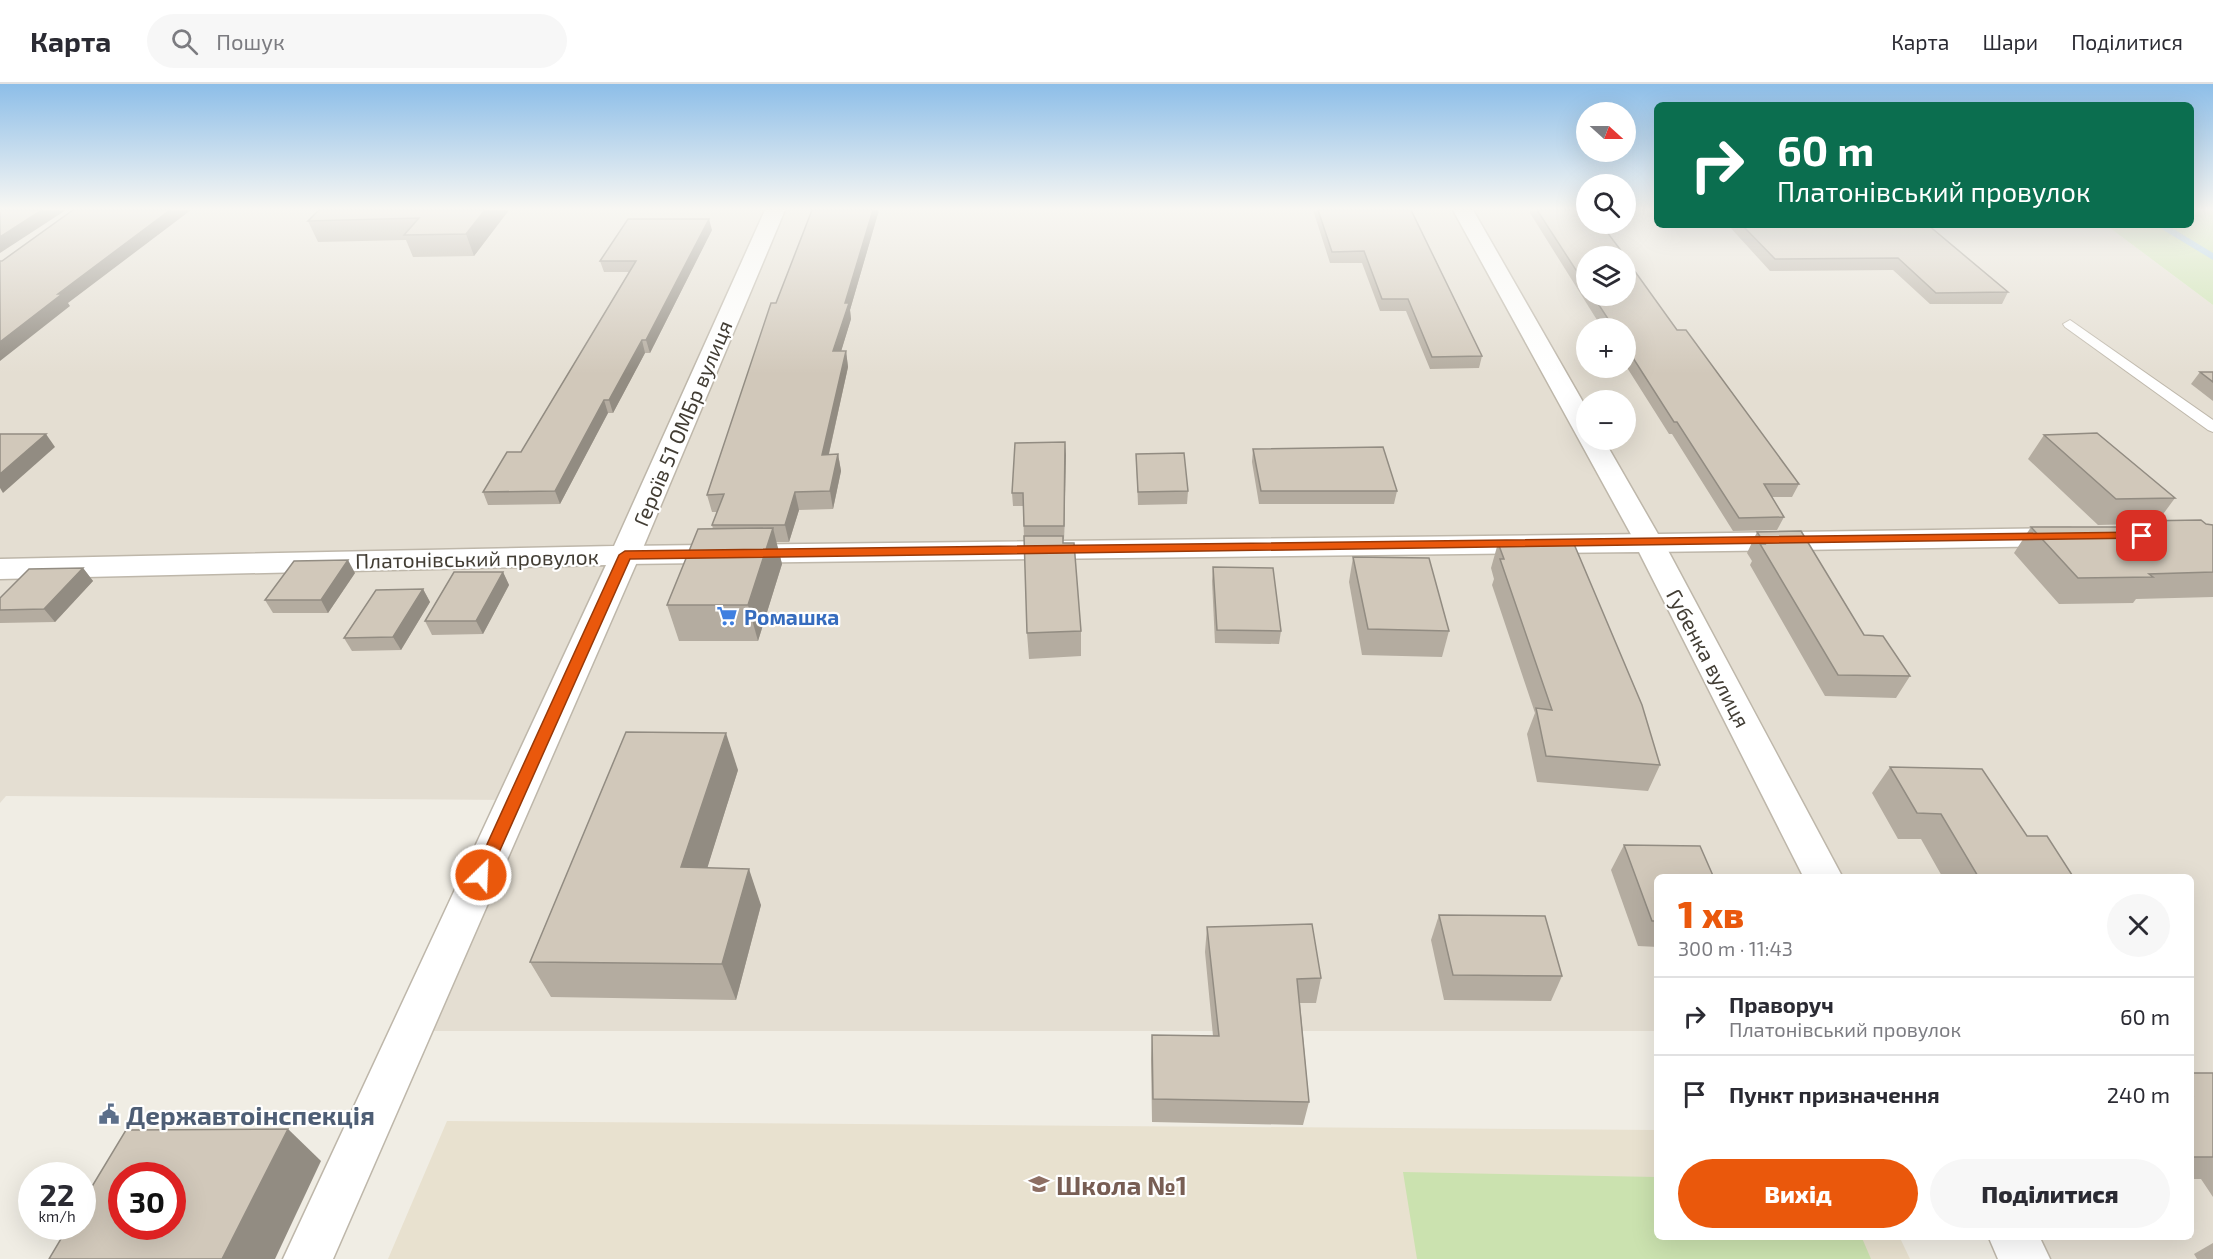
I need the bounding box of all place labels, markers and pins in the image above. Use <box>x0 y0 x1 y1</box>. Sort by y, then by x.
pin <box>2116 510 2167 561</box>
supermarket icon: Ромашка <box>715 604 739 628</box>
place label: Ромашка <box>744 604 839 629</box>
place label: Державтоінспекція <box>126 1099 375 1130</box>
public building icon: Державтоінспекція <box>97 1102 121 1126</box>
place label: Школа №1 <box>1056 1169 1187 1200</box>
school or university icon: Школа №1 <box>1027 1172 1051 1196</box>

